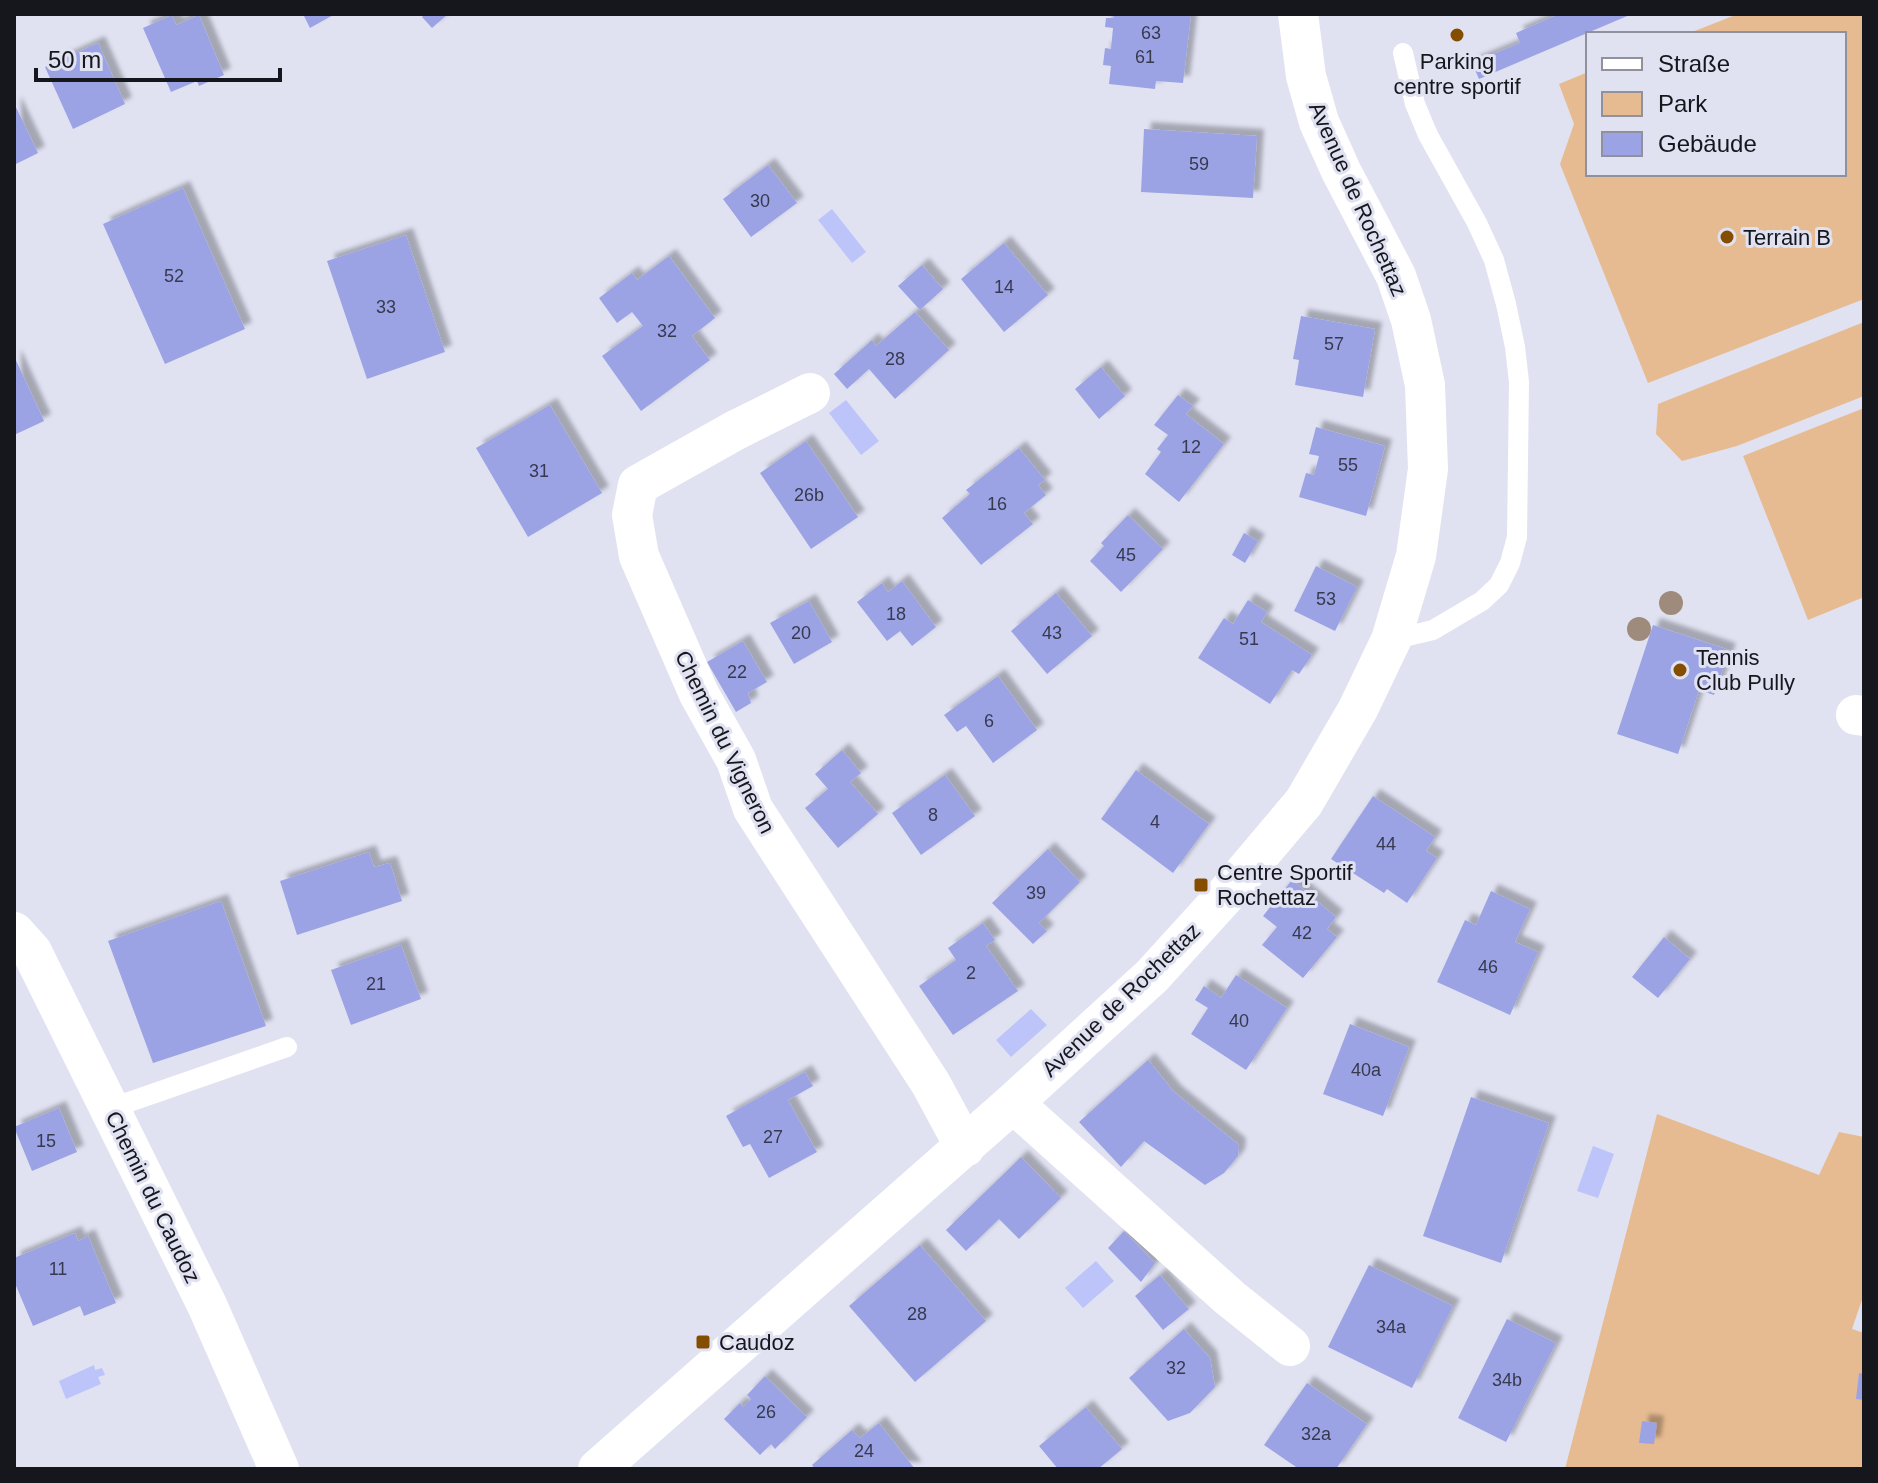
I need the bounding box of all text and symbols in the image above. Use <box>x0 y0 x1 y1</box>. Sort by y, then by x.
house number: 63 <box>1141 23 1161 43</box>
marker: Parking centre sportif <box>1448 26 1466 44</box>
scale bar <box>36 32 280 82</box>
legend <box>1586 32 1846 176</box>
text: 50 m <box>48 46 101 73</box>
house number: 61 <box>1135 47 1155 67</box>
place label: Parking centre sportif <box>1393 49 1521 99</box>
text: Straße <box>1658 50 1730 77</box>
text: Park <box>1658 90 1708 117</box>
street label: Avenue de Rochettaz <box>1304 98 1412 300</box>
text: Gebäude <box>1658 130 1757 157</box>
house number: 59 <box>1189 154 1209 174</box>
house number: 30 <box>750 191 770 211</box>
place label: Terrain B <box>1743 225 1831 250</box>
marker: Terrain B <box>1718 228 1736 246</box>
house number: 52 <box>164 266 184 286</box>
house number: 14 <box>994 277 1014 297</box>
house number: 33 <box>376 297 396 317</box>
house number: 32 <box>657 321 677 341</box>
house number: 57 <box>1324 334 1344 354</box>
house number: 28 <box>885 349 905 369</box>
house number: 12 <box>1181 437 1201 457</box>
house number: 55 <box>1338 455 1358 475</box>
house number: 31 <box>529 461 549 481</box>
house number: 26b <box>794 485 824 505</box>
house number: 16 <box>987 494 1007 514</box>
house number: 45 <box>1116 545 1136 565</box>
house number: 53 <box>1316 589 1336 609</box>
house number: 18 <box>886 604 906 624</box>
house number: 20 <box>791 623 811 643</box>
house number: 43 <box>1042 623 1062 643</box>
house number: 51 <box>1239 629 1259 649</box>
place label: Tennis Club Pully <box>1696 645 1795 695</box>
street label: Chemin du Vigneron <box>670 647 780 837</box>
marker: Tennis Club Pully <box>1671 661 1689 679</box>
house number: 22 <box>727 662 747 682</box>
house number: 6 <box>984 711 994 731</box>
house number: 8 <box>928 805 938 825</box>
house number: 4 <box>1150 812 1160 832</box>
house number: 44 <box>1376 834 1396 854</box>
place label: Centre Sportif Rochettaz <box>1217 860 1354 910</box>
marker: Centre Sportif Rochettaz <box>1192 876 1210 894</box>
house number: 39 <box>1026 883 1046 903</box>
street label: Avenue de Rochettaz <box>1037 918 1205 1082</box>
house number: 42 <box>1292 923 1312 943</box>
house number: 46 <box>1478 957 1498 977</box>
house number: 2 <box>966 963 976 983</box>
house number: 21 <box>366 974 386 994</box>
house number: 40 <box>1229 1011 1249 1031</box>
house number: 40a <box>1351 1060 1382 1080</box>
street label: Chemin du Caudoz <box>100 1107 206 1287</box>
house number: 27 <box>763 1127 783 1147</box>
house number: 15 <box>36 1131 56 1151</box>
house number: 11 <box>49 1259 67 1279</box>
house number: 28 <box>907 1304 927 1324</box>
house number: 34a <box>1376 1317 1407 1337</box>
place label: Caudoz <box>719 1330 795 1355</box>
marker: Caudoz <box>694 1333 712 1351</box>
house number: 32 <box>1166 1358 1186 1378</box>
house number: 34b <box>1492 1370 1522 1390</box>
house number: 26 <box>756 1402 776 1422</box>
house number: 32a <box>1301 1424 1332 1444</box>
house number: 24 <box>854 1441 874 1461</box>

